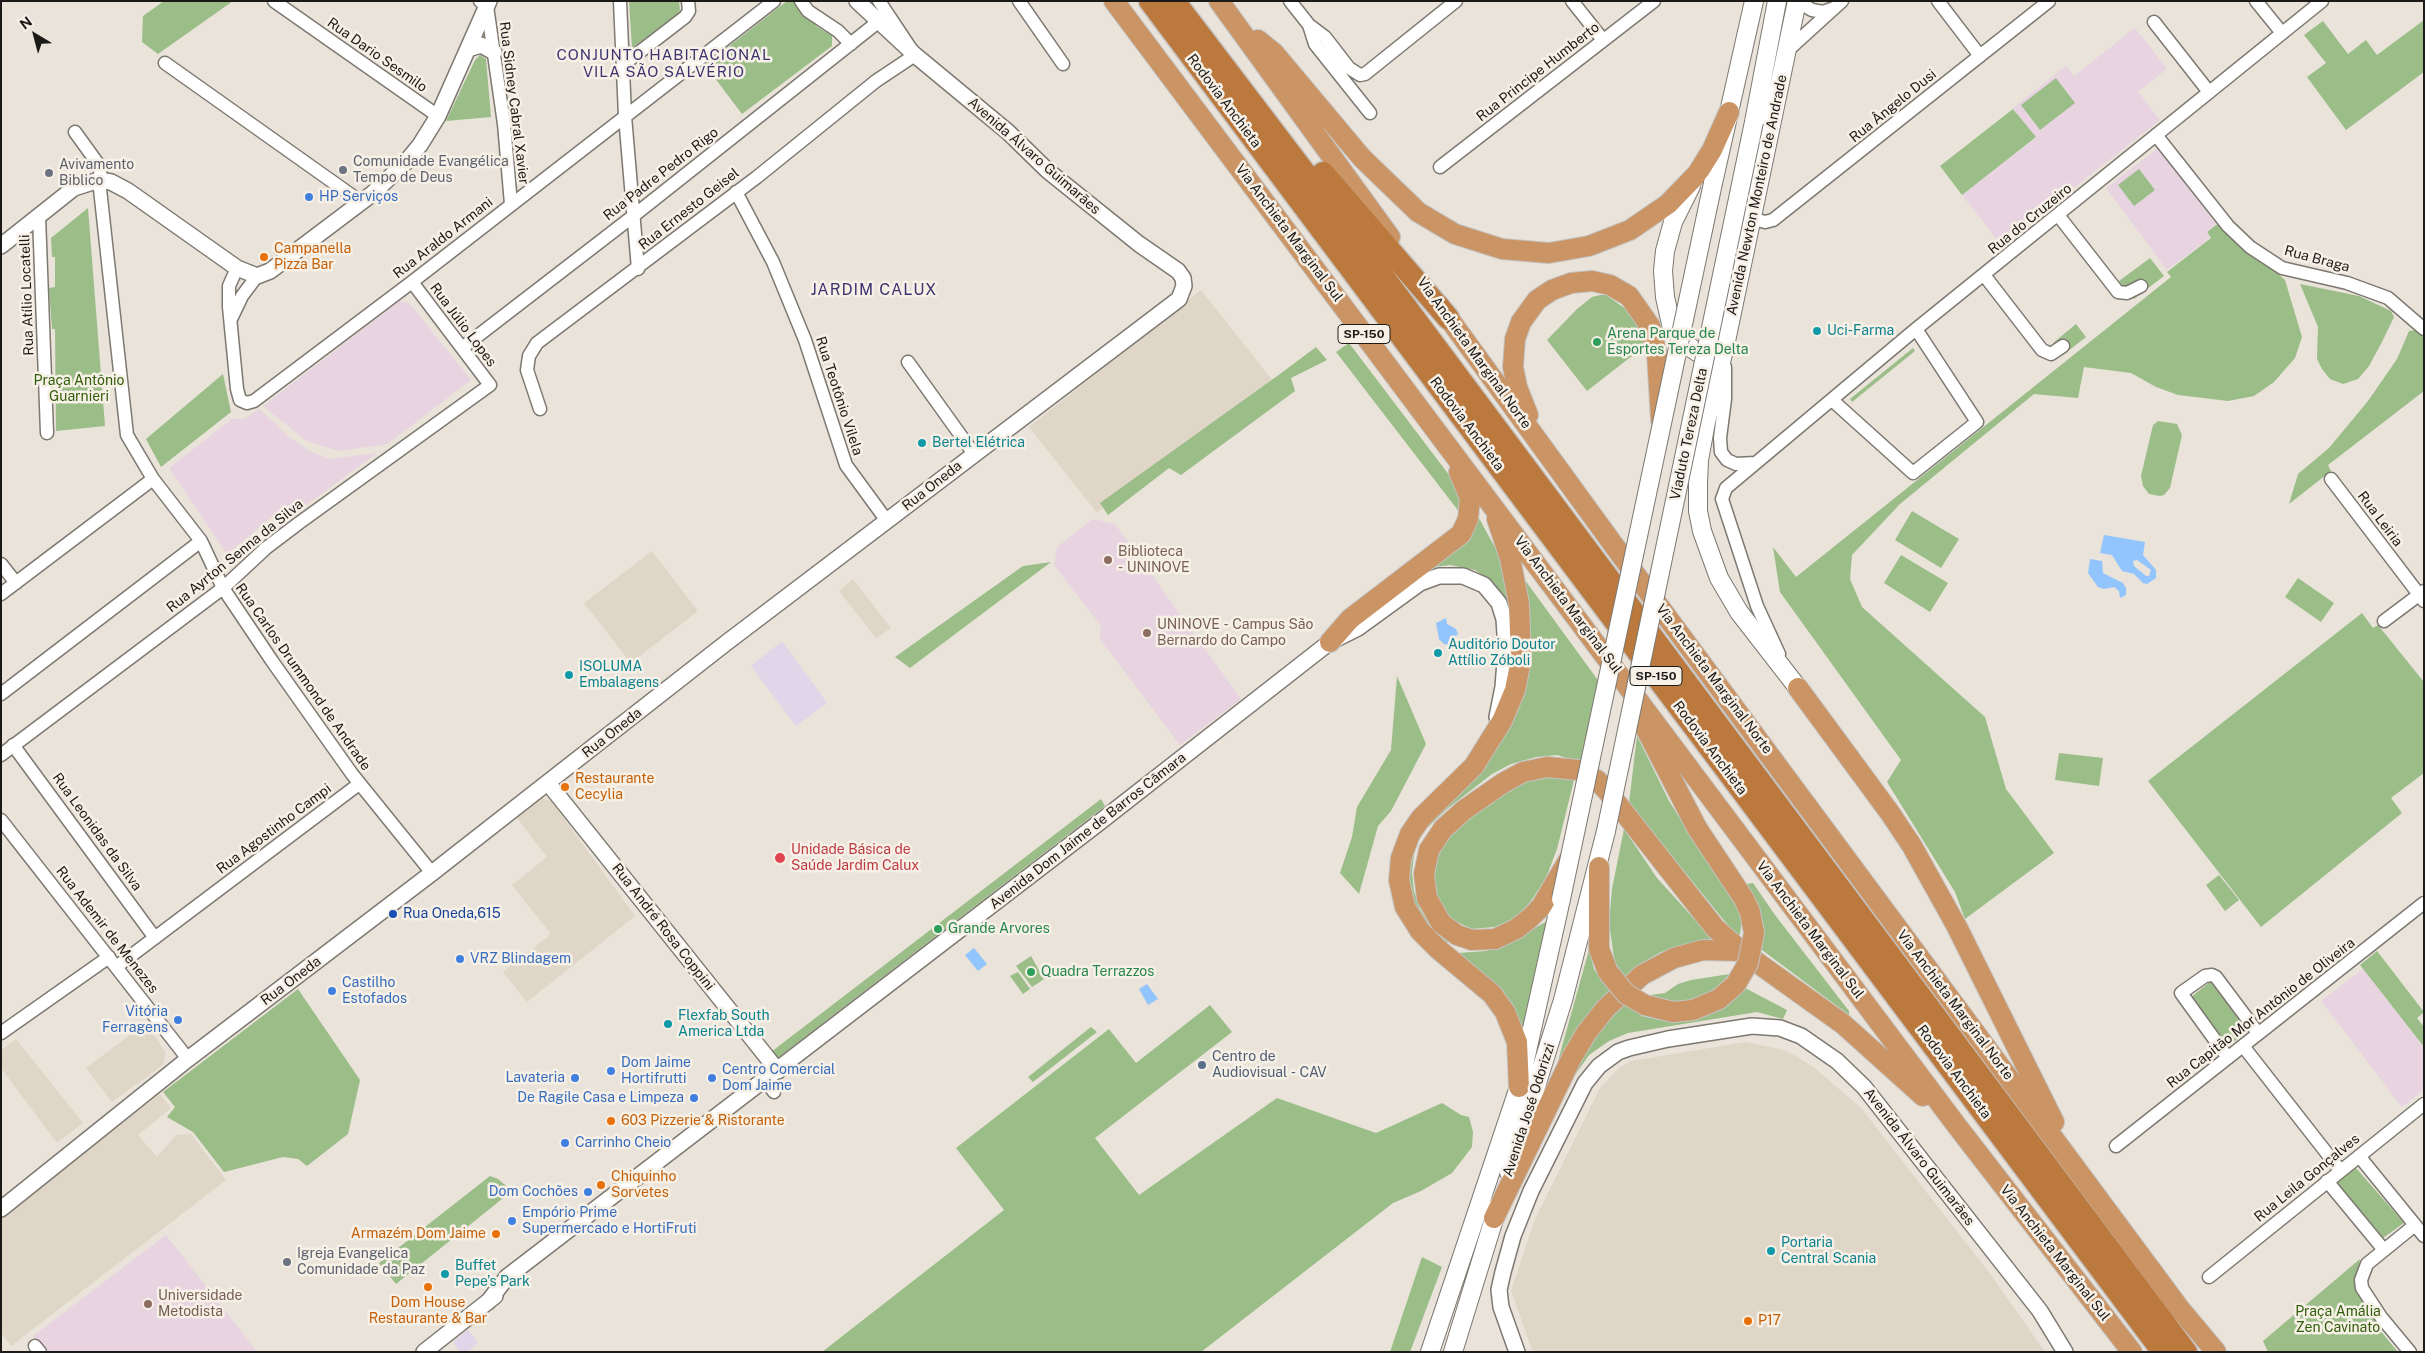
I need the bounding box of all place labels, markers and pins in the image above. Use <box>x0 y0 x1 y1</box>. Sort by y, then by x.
place label: Comunidade Evangélica Tempo de Deus <box>353 154 509 186</box>
place label: Avivamento Biblico <box>59 157 134 190</box>
marker: Comunidade Evangélica Tempo de Deus <box>337 164 349 176</box>
marker: Avivamento Biblico <box>43 167 55 179</box>
place label: HP Serviços <box>319 189 398 205</box>
marker: HP Serviços <box>303 191 315 203</box>
place label: Campanella Pizza Bar <box>274 241 351 274</box>
marker: Campanella Pizza Bar <box>258 251 270 263</box>
place label: Uci-Farma <box>1827 323 1894 339</box>
marker: Uci-Farma <box>1811 325 1823 337</box>
place label: Arena Parque de Esportes Tereza Delta <box>1607 326 1749 358</box>
marker: Arena Parque de Esportes Tereza Delta <box>1591 336 1603 348</box>
place label: Bertel Elétrica <box>932 435 1025 451</box>
marker: Bertel Elétrica <box>916 437 928 449</box>
place label: Biblioteca - UNINOVE <box>1118 544 1190 576</box>
marker: Biblioteca - UNINOVE <box>1102 554 1114 566</box>
place label: UNINOVE - Campus São Bernardo do Campo <box>1157 617 1313 650</box>
marker: UNINOVE - Campus São Bernardo do Campo <box>1141 627 1153 639</box>
place label: Auditório Doutor Attílio Zóboli <box>1448 637 1556 670</box>
marker: Auditório Doutor Attílio Zóboli <box>1432 647 1444 659</box>
place label: ISOLUMA Embalagens <box>579 659 659 692</box>
marker: ISOLUMA Embalagens <box>563 669 575 681</box>
place label: Restaurante Cecylia <box>575 771 654 804</box>
marker: Restaurante Cecylia <box>559 781 571 793</box>
place label: Unidade Básica de Saúde Jardim Calux <box>791 842 919 874</box>
marker: Unidade Básica de Saúde Jardim Calux <box>773 851 787 865</box>
place label: Rua Oneda,615 <box>403 906 501 922</box>
marker: Rua Oneda,615 <box>387 908 399 920</box>
place label: Grande Arvores <box>948 921 1050 937</box>
marker: Grande Arvores <box>932 923 944 935</box>
place label: VRZ Blindagem <box>470 951 571 967</box>
marker: VRZ Blindagem <box>454 953 466 965</box>
place label: Quadra Terrazzos <box>1041 964 1154 980</box>
marker: Quadra Terrazzos <box>1025 966 1037 978</box>
place label: Castilho Estofados <box>342 975 407 1008</box>
marker: Castilho Estofados <box>326 985 338 997</box>
place label: Vitória Ferragens <box>102 1004 168 1036</box>
place label: Flexfab South America Ltda <box>678 1008 770 1040</box>
marker: Vitória Ferragens <box>172 1014 184 1026</box>
marker: Flexfab South America Ltda <box>662 1018 674 1030</box>
place label: Centro de Audiovisual - CAV <box>1212 1049 1327 1082</box>
place label: Dom Jaime Hortifrutti <box>621 1055 691 1088</box>
marker: Centro de Audiovisual - CAV <box>1196 1059 1208 1071</box>
place label: Centro Comercial Dom Jaime <box>722 1062 835 1094</box>
marker: Dom Jaime Hortifrutti <box>605 1065 617 1077</box>
place label: Lavateria <box>505 1070 565 1086</box>
marker: Lavateria <box>569 1072 581 1084</box>
marker: Centro Comercial Dom Jaime <box>706 1072 718 1084</box>
place label: De Ragile Casa e Limpeza <box>517 1090 684 1106</box>
marker: De Ragile Casa e Limpeza <box>688 1092 700 1104</box>
place label: 603 Pizzerie & Ristorante <box>621 1113 785 1129</box>
marker: 603 Pizzerie & Ristorante <box>605 1115 617 1127</box>
place label: Carrinho Cheio <box>575 1135 671 1151</box>
marker: Carrinho Cheio <box>559 1137 571 1149</box>
place label: Chiquinho Sorvetes <box>611 1169 676 1202</box>
marker: Chiquinho Sorvetes <box>595 1179 607 1191</box>
place label: Dom Cochões <box>489 1184 578 1200</box>
marker: Dom Cochões <box>582 1186 594 1198</box>
place label: Empório Prime Supermercado e HortiFruti <box>522 1205 697 1238</box>
marker: Empório Prime Supermercado e HortiFruti <box>506 1215 518 1227</box>
place label: Armazém Dom Jaime <box>351 1226 486 1242</box>
marker: Armazém Dom Jaime <box>490 1228 502 1240</box>
place label: Portaria Central Scania <box>1781 1235 1876 1268</box>
marker: Portaria Central Scania <box>1765 1245 1777 1257</box>
place label: Igreja Evangelica Comunidade da Paz <box>297 1246 425 1278</box>
marker: Igreja Evangelica Comunidade da Paz <box>281 1256 293 1268</box>
place label: Buffet Pepe's Park <box>455 1258 530 1290</box>
marker: Buffet Pepe's Park <box>439 1268 451 1280</box>
marker: Dom House Restaurante & Bar <box>422 1281 434 1293</box>
place label: Universidade Metodista <box>158 1288 243 1320</box>
place label: Dom House Restaurante & Bar <box>369 1295 487 1328</box>
marker: Universidade Metodista <box>142 1298 154 1310</box>
place label: P17 <box>1758 1313 1781 1329</box>
marker: P17 <box>1742 1315 1754 1327</box>

